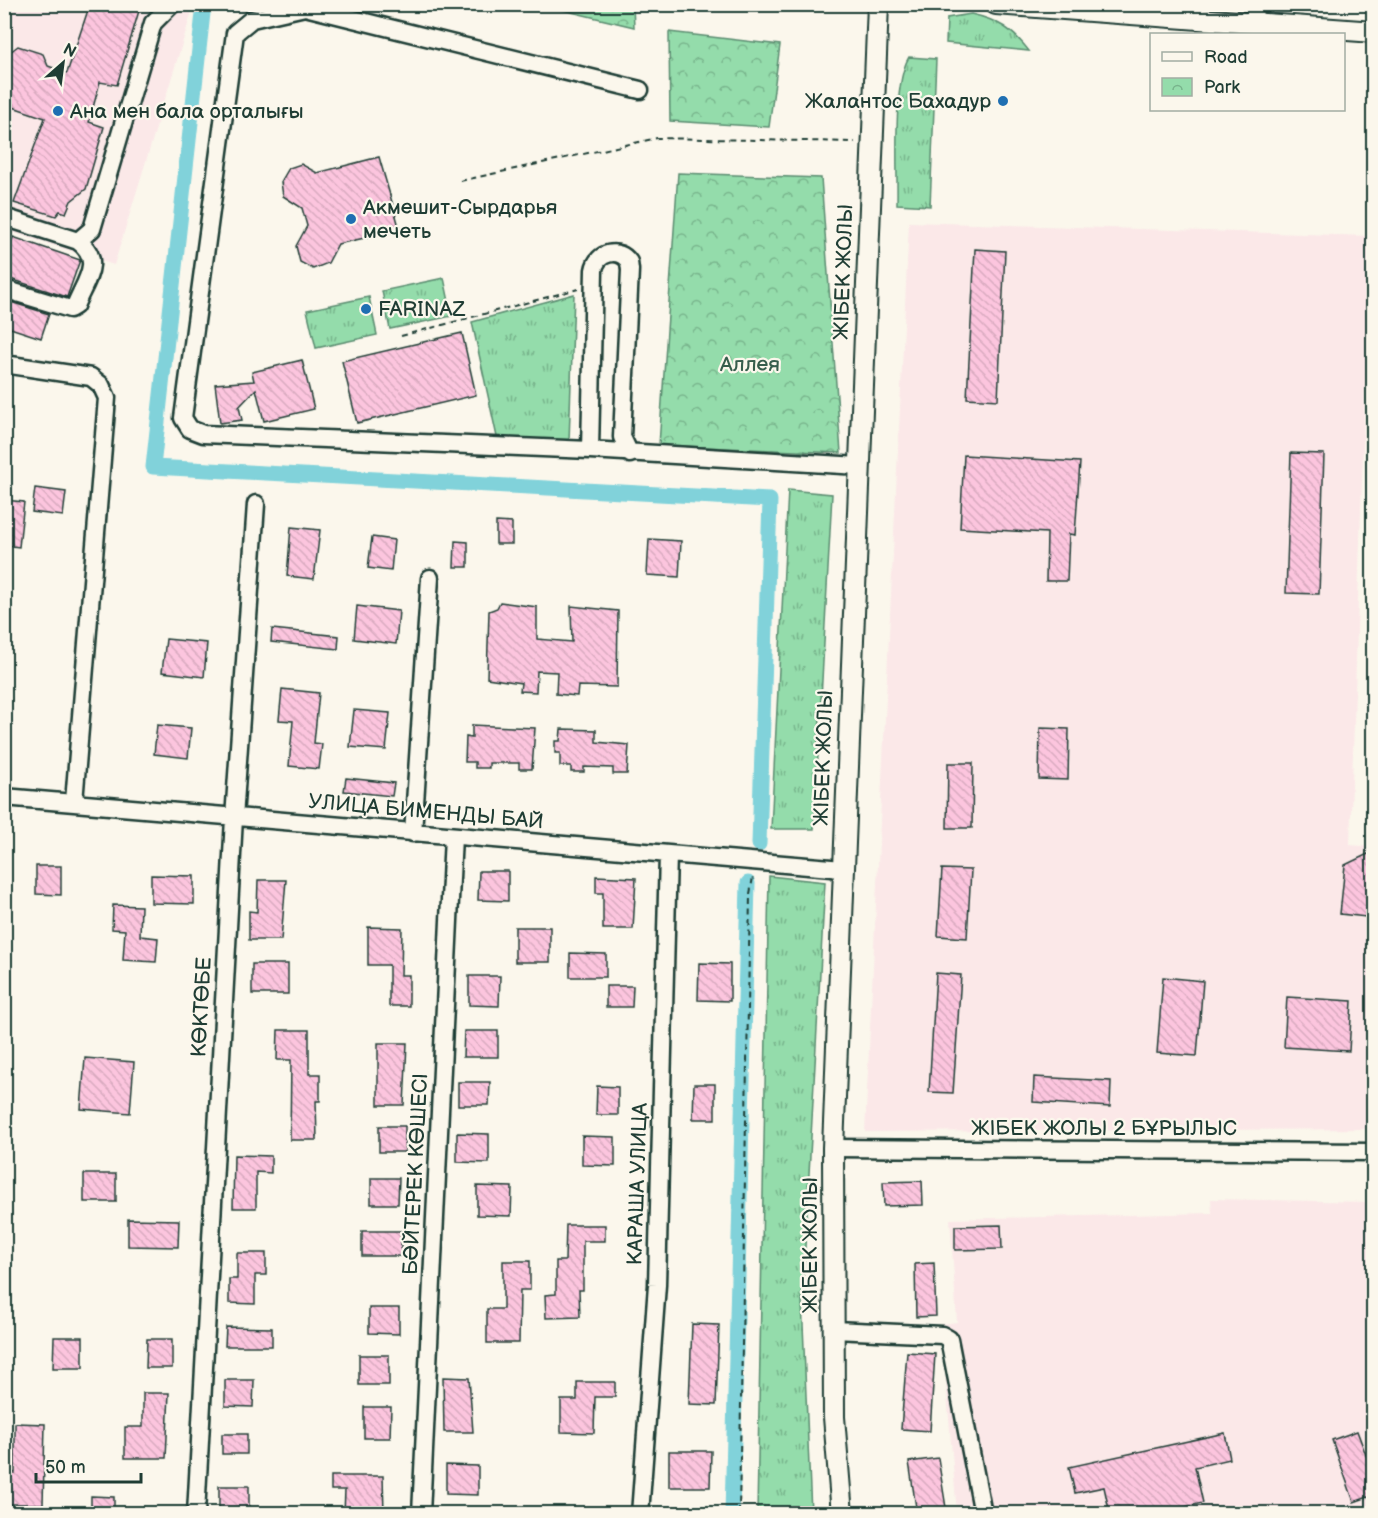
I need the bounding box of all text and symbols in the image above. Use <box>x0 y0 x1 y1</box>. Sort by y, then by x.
north arrow <box>33 33 93 93</box>
legend <box>1150 33 1345 111</box>
text: N <box>60 40 79 62</box>
text: Road <box>1204 47 1248 68</box>
text: Park <box>1204 77 1240 98</box>
place label: Жалантос Бахадур <box>805 89 991 114</box>
marker: Жалантос Бахадур <box>996 94 1010 108</box>
place label: Ана мен бала орталығы <box>69 99 304 124</box>
marker: Ана мен бала орталығы <box>51 104 65 118</box>
place label: Акмешит-Сырдарья мечеть <box>362 195 557 244</box>
street label: ЖІБЕК ЖОЛЫ <box>829 203 858 341</box>
marker: Акмешит-Сырдарья мечеть <box>344 212 358 226</box>
place label: FARINAZ <box>378 297 465 322</box>
marker: FARINAZ <box>359 302 373 316</box>
park label: Аллея <box>719 352 780 377</box>
street label: ЖІБЕК ЖОЛЫ <box>809 689 838 827</box>
street label: УЛИЦА БИМЕНДЫ БАЙ <box>307 789 545 834</box>
street label: КӨКТӨБЕ <box>186 956 217 1058</box>
street label: БӘЙТЕРЕК КӨШЕСІ <box>398 1072 433 1276</box>
street label: КАРАША УЛИЦА <box>622 1102 653 1266</box>
street label: ЖІБЕК ЖОЛЫ 2 БҰРЫЛЫС <box>971 1116 1237 1141</box>
street label: ЖІБЕК ЖОЛЫ <box>798 1177 823 1313</box>
scale bar <box>36 1446 141 1484</box>
text: 50 m <box>45 1457 86 1478</box>

